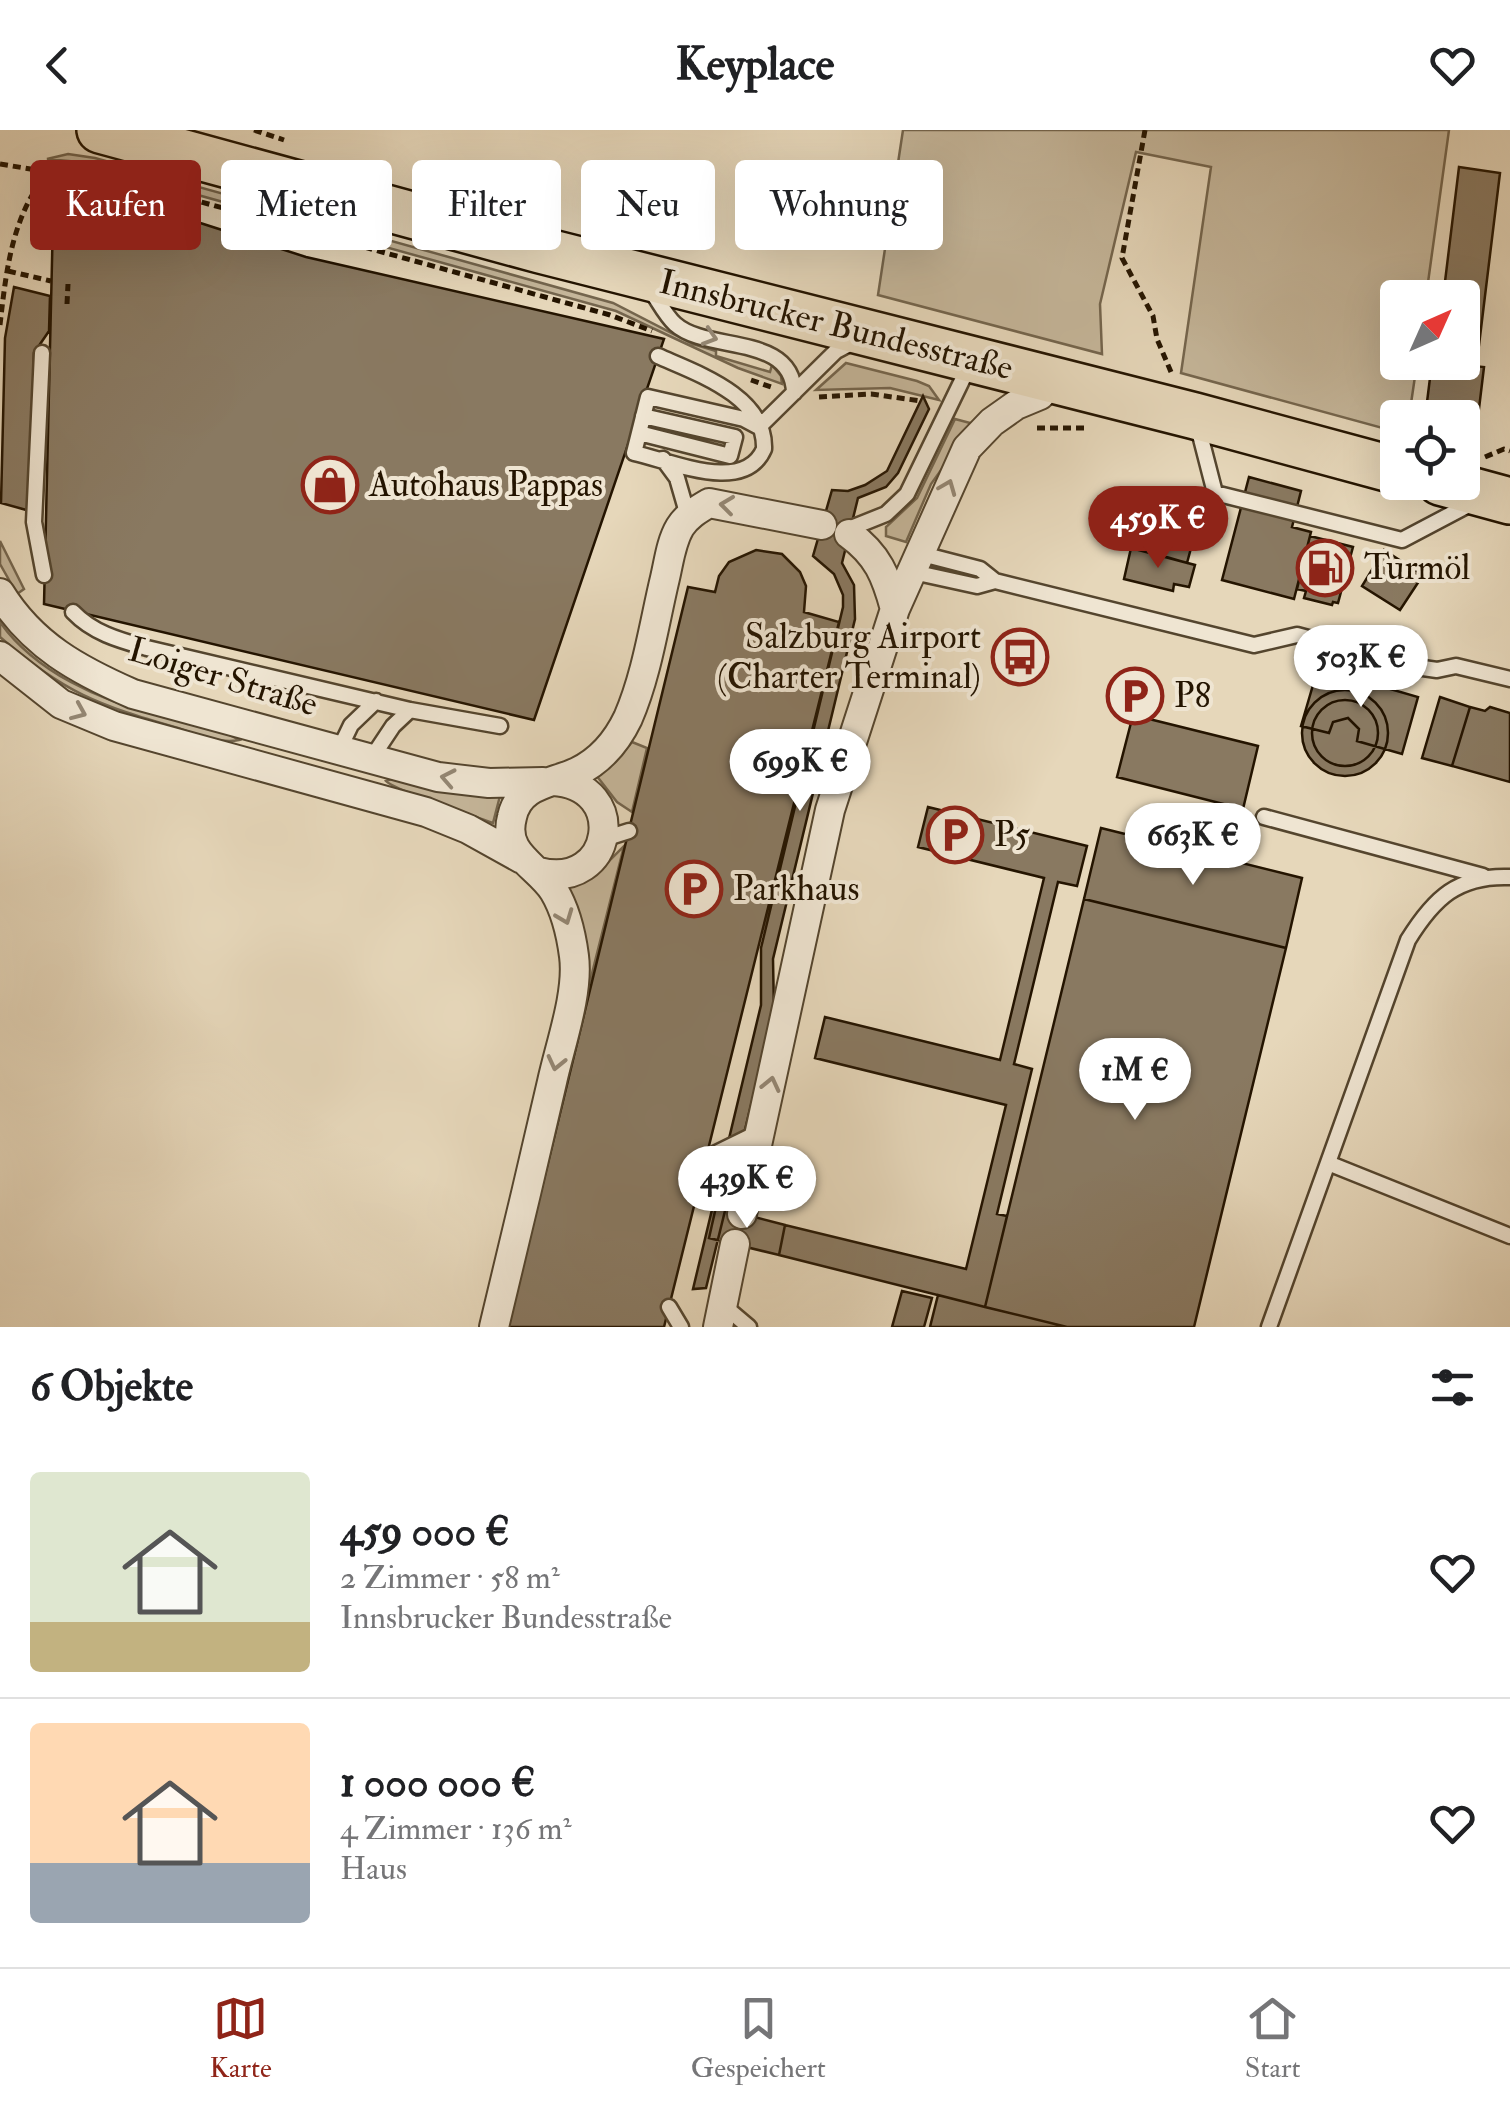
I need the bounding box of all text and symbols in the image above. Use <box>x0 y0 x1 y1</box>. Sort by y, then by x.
text: Keyplace <box>676 37 834 93</box>
icon: back <box>30 38 85 93</box>
icon: heart <box>1425 38 1480 93</box>
chip: Kaufen <box>30 160 201 250</box>
chip: Mieten <box>221 160 392 250</box>
chip: Filter <box>412 160 561 250</box>
chip: Neu <box>581 160 715 250</box>
chip: Wohnung <box>735 160 943 250</box>
street label: Innsbrucker Bundesstraße <box>655 260 1017 390</box>
north arrow <box>1380 280 1480 380</box>
map controls <box>1380 280 1480 500</box>
one-way arrow <box>700 325 717 346</box>
button: locate <box>1380 400 1480 500</box>
shop icon: Autohaus Pappas <box>300 455 360 515</box>
place label: Autohaus Pappas <box>368 463 603 507</box>
one-way arrow <box>936 480 956 497</box>
pin: 459K € <box>1077 486 1239 571</box>
one-way arrow <box>718 496 735 517</box>
text: 459K € <box>1110 498 1206 538</box>
fuel station icon: Turmöl <box>1295 538 1355 598</box>
place label: Turmöl <box>1364 546 1470 590</box>
place label: Salzburg Airport (Charter Terminal) <box>717 615 981 699</box>
pin: 503K € <box>1280 625 1442 710</box>
street label: Loiger Straße <box>123 627 323 727</box>
bus stop icon: Salzburg Airport (Charter Terminal) <box>990 627 1050 687</box>
text: 503K € <box>1316 637 1406 677</box>
parking icon: P8 <box>1105 666 1165 726</box>
place label: P8 <box>1174 674 1211 718</box>
one-way arrow <box>69 700 87 720</box>
pin: 699K € <box>719 729 881 814</box>
text: 699K € <box>752 741 848 781</box>
one-way arrow <box>440 768 456 789</box>
pin: 663K € <box>1112 803 1274 888</box>
parking icon: P5 <box>925 805 985 865</box>
place label: P5 <box>994 813 1030 857</box>
text: 663K € <box>1147 815 1239 855</box>
parking icon: Parkhaus <box>664 859 724 919</box>
place label: Parkhaus <box>733 867 859 911</box>
one-way arrow <box>553 907 574 924</box>
pin: 1M € <box>1076 1038 1194 1123</box>
text: 1M € <box>1101 1050 1169 1090</box>
one-way arrow <box>547 1054 568 1071</box>
one-way arrow <box>759 1076 780 1093</box>
pin: 439K € <box>666 1146 828 1231</box>
text: 439K € <box>700 1158 794 1198</box>
icon: filters <box>1425 1360 1480 1415</box>
text: 6 Objekte <box>30 1361 193 1413</box>
text: 459 000 € <box>340 1506 509 1558</box>
icon: home <box>110 1512 230 1632</box>
icon: heart <box>1425 1545 1480 1600</box>
text: 2 Zimmer · 58 m² <box>340 1558 560 1598</box>
text: Innsbrucker Bundesstraße <box>340 1598 672 1638</box>
text: 1 000 000 € <box>340 1757 535 1809</box>
icon: home <box>110 1763 230 1883</box>
icon: heart <box>1425 1796 1480 1851</box>
text: 4 Zimmer · 136 m² <box>340 1809 572 1849</box>
text: Haus <box>340 1849 407 1889</box>
tab: Karte <box>209 1991 272 2086</box>
tab: Gespeichert <box>691 1991 826 2086</box>
tab: Start <box>1245 1991 1301 2086</box>

